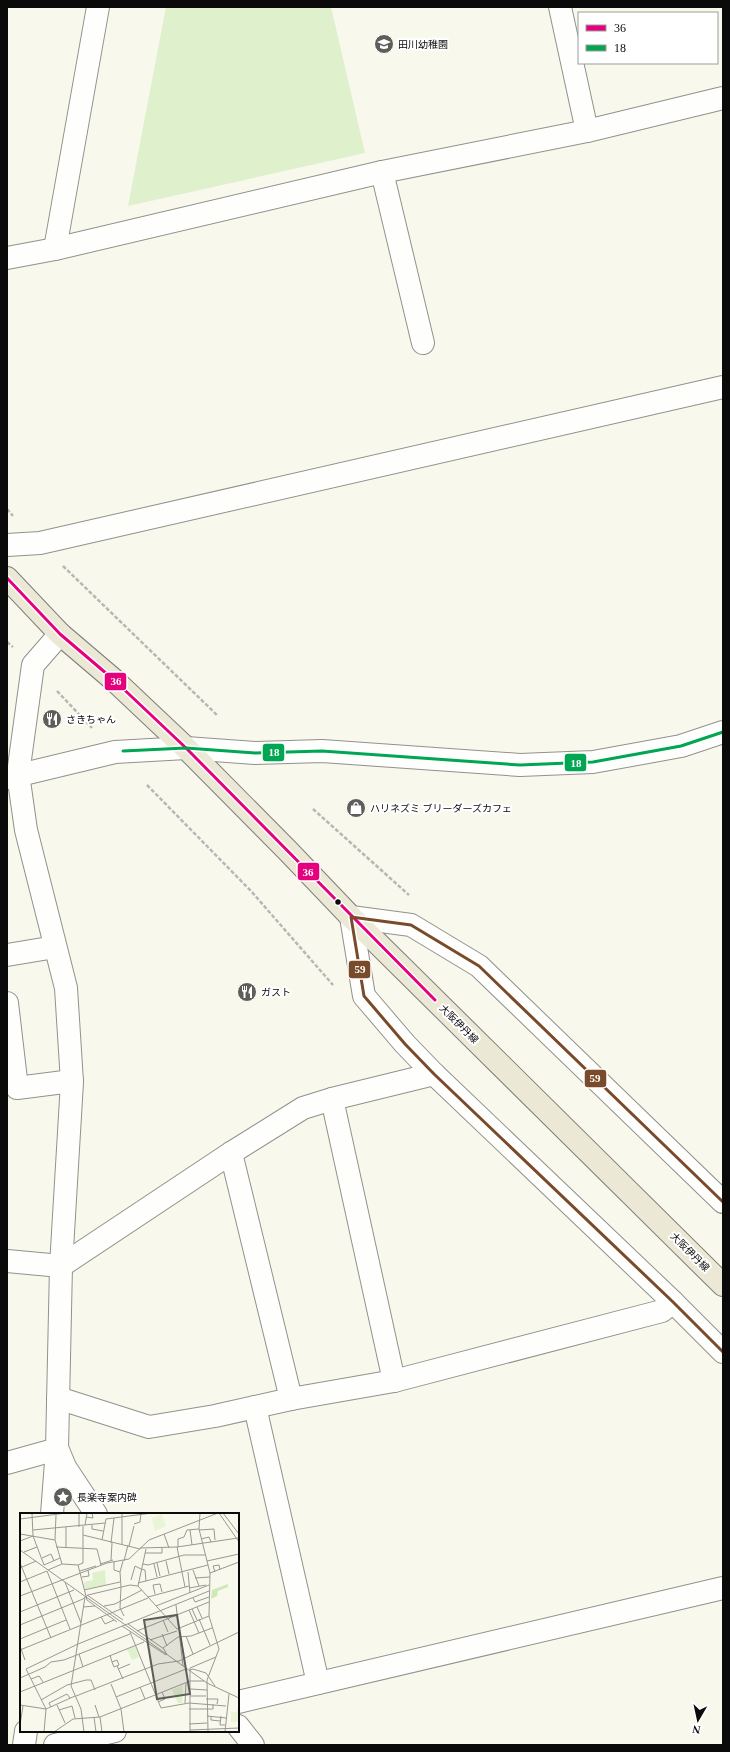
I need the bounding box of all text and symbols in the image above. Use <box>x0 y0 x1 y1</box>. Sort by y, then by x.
legend <box>578 12 718 64</box>
text: 36 <box>614 21 626 35</box>
school or university icon: 田川幼稚園 <box>373 33 395 55</box>
place label: 田川幼稚園 <box>398 39 448 50</box>
text: 18 <box>614 41 626 55</box>
line badge: 36 <box>104 672 127 691</box>
text: 36 <box>111 675 122 687</box>
restaurant icon: さきちゃん <box>41 708 63 730</box>
place label: さきちゃん <box>66 714 116 725</box>
line badge: 18 <box>262 743 285 762</box>
text: 18 <box>269 746 280 758</box>
line badge: 18 <box>564 753 587 772</box>
text: 18 <box>571 757 582 769</box>
shop icon: ハリネズミ ブリーダーズカフェ <box>345 797 367 819</box>
place label: ハリネズミ ブリーダーズカフェ <box>370 803 512 814</box>
line badge: 36 <box>297 862 320 881</box>
text: 36 <box>303 866 314 878</box>
unlabelled marker <box>333 897 343 907</box>
line badge: 59 <box>348 960 371 979</box>
text: 59 <box>355 963 366 975</box>
restaurant icon: ガスト <box>236 981 258 1003</box>
place label: ガスト <box>261 987 291 998</box>
street label: 大阪伊丹線 <box>437 1002 481 1046</box>
line badge: 59 <box>584 1069 607 1088</box>
text: 59 <box>590 1072 601 1084</box>
street label: 大阪伊丹線 <box>668 1230 712 1274</box>
place icon: 長楽寺案内碑 <box>52 1486 74 1508</box>
place label: 長楽寺案内碑 <box>77 1492 137 1503</box>
inset map <box>20 1513 239 1732</box>
north arrow <box>678 1700 718 1740</box>
text: N <box>692 1723 701 1736</box>

